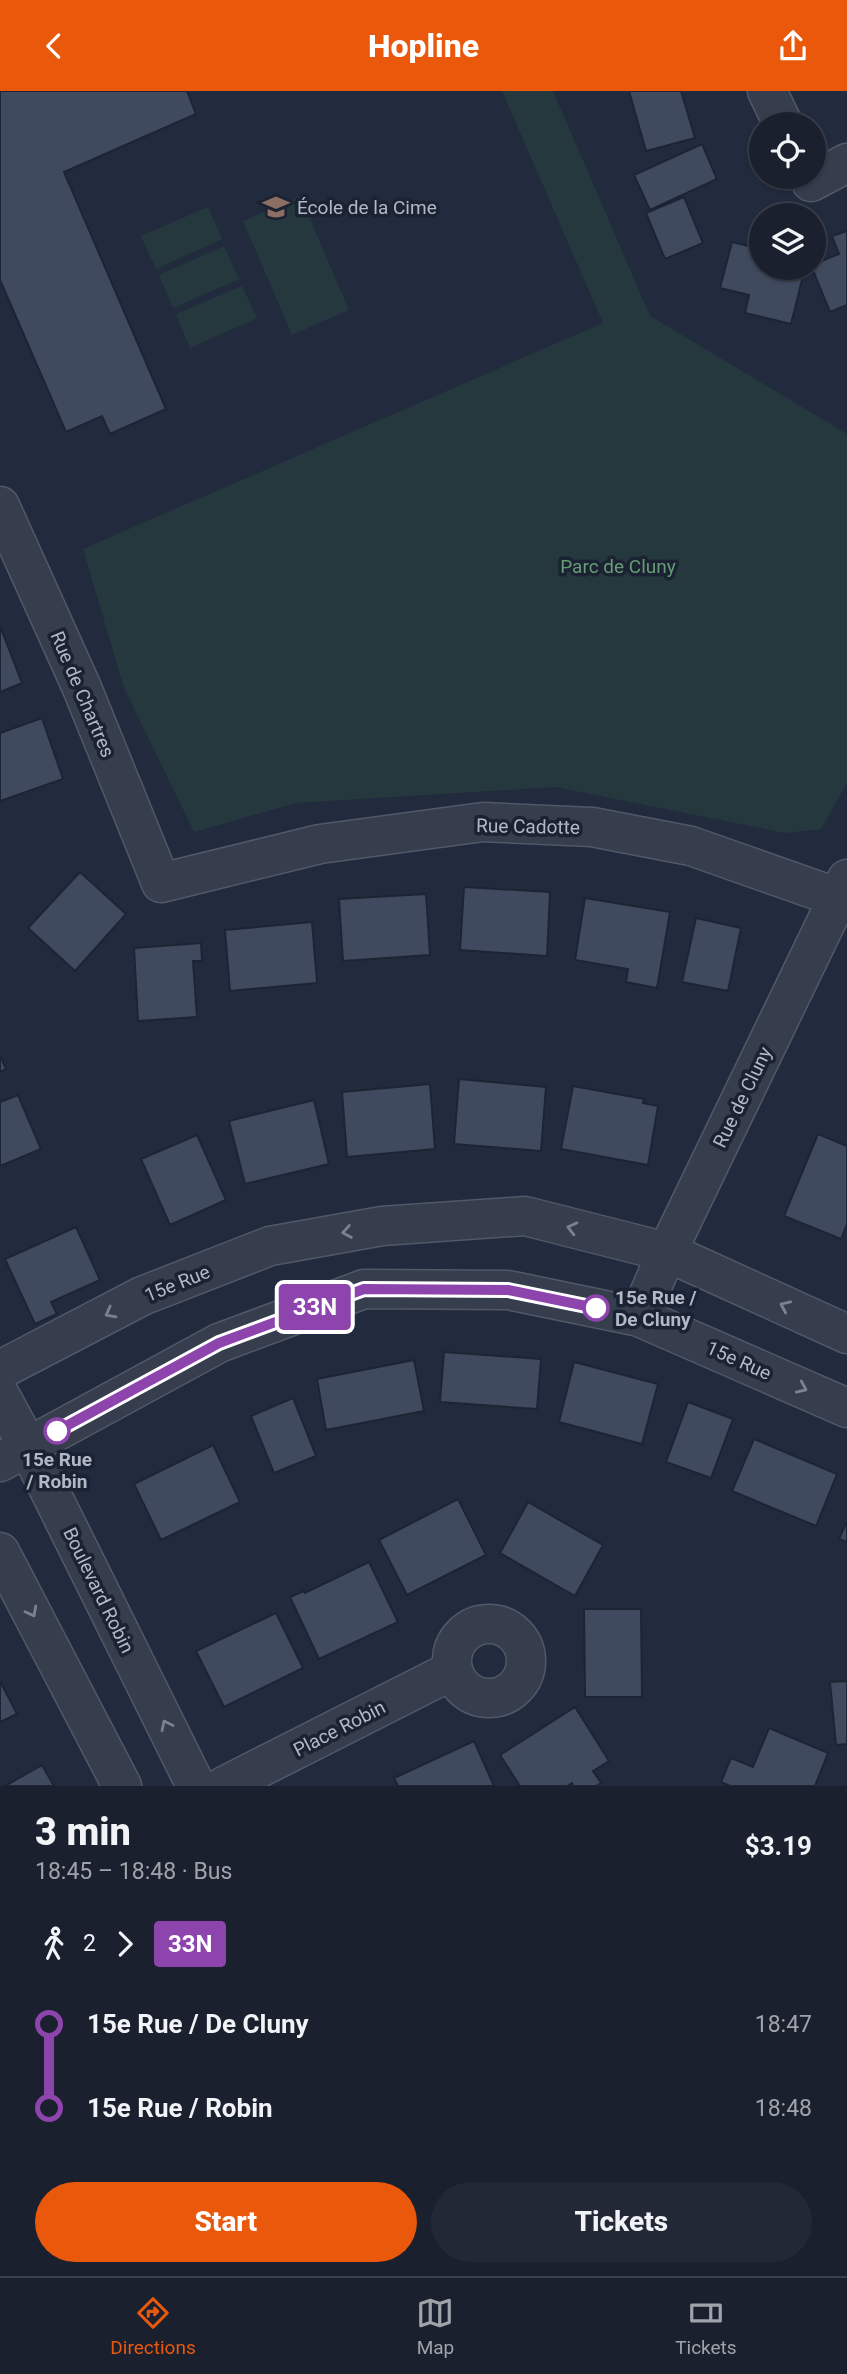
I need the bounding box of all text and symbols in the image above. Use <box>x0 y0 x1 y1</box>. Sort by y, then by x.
icon: back <box>35 27 73 65</box>
text: Hopline <box>368 27 479 65</box>
icon: share <box>774 27 812 65</box>
map controls <box>749 112 826 280</box>
button: locate <box>749 112 826 189</box>
school or university icon: École de la Cime <box>261 192 291 222</box>
place label: École de la Cime <box>297 196 437 219</box>
button: layers <box>749 203 826 280</box>
park label: Parc de Cluny <box>560 555 676 578</box>
street label: Rue de Chartres <box>46 628 119 761</box>
street label: Rue Cadotte <box>476 814 580 839</box>
street label: Rue de Cluny <box>708 1043 777 1151</box>
one-way arrow <box>566 1222 578 1236</box>
one-way arrow <box>341 1224 353 1239</box>
street label: 15e Rue <box>141 1260 213 1307</box>
line badge: 33N <box>275 1284 355 1330</box>
place label: 15e Rue / De Cluny <box>615 1286 697 1331</box>
text: 33N <box>293 1293 337 1321</box>
marker: 15e Rue / De Cluny <box>583 1295 609 1321</box>
one-way arrow <box>779 1300 792 1314</box>
one-way arrow <box>104 1305 117 1318</box>
street label: 15e Rue <box>703 1336 775 1385</box>
one-way arrow <box>795 1380 807 1394</box>
marker: 15e Rue / Robin <box>44 1418 70 1444</box>
place label: 15e Rue / Robin <box>22 1448 92 1493</box>
street label: Boulevard Robin <box>58 1524 139 1657</box>
one-way arrow <box>23 1605 37 1618</box>
street label: Place Robin <box>289 1695 389 1761</box>
one-way arrow <box>160 1720 174 1732</box>
text: 3 min <box>35 1810 131 1854</box>
text: $3.19 <box>745 1831 812 1861</box>
text: 18:45 – 18:48 · Bus <box>35 1858 232 1885</box>
icon: walk <box>35 1925 73 1963</box>
icon: forward <box>106 1925 144 1963</box>
text: 2 <box>83 1930 96 1957</box>
text: 33N <box>168 1930 212 1958</box>
text: 15e Rue / De Cluny <box>87 2009 309 2039</box>
text: 18:47 <box>755 2011 812 2038</box>
text: 15e Rue / Robin <box>87 2093 273 2123</box>
text: 18:48 <box>755 2095 812 2122</box>
button: Start <box>35 2182 417 2262</box>
button: Tickets <box>431 2182 812 2262</box>
tab: Directions <box>110 2294 196 2359</box>
tab: Map <box>416 2294 454 2359</box>
tab: Tickets <box>675 2294 737 2359</box>

